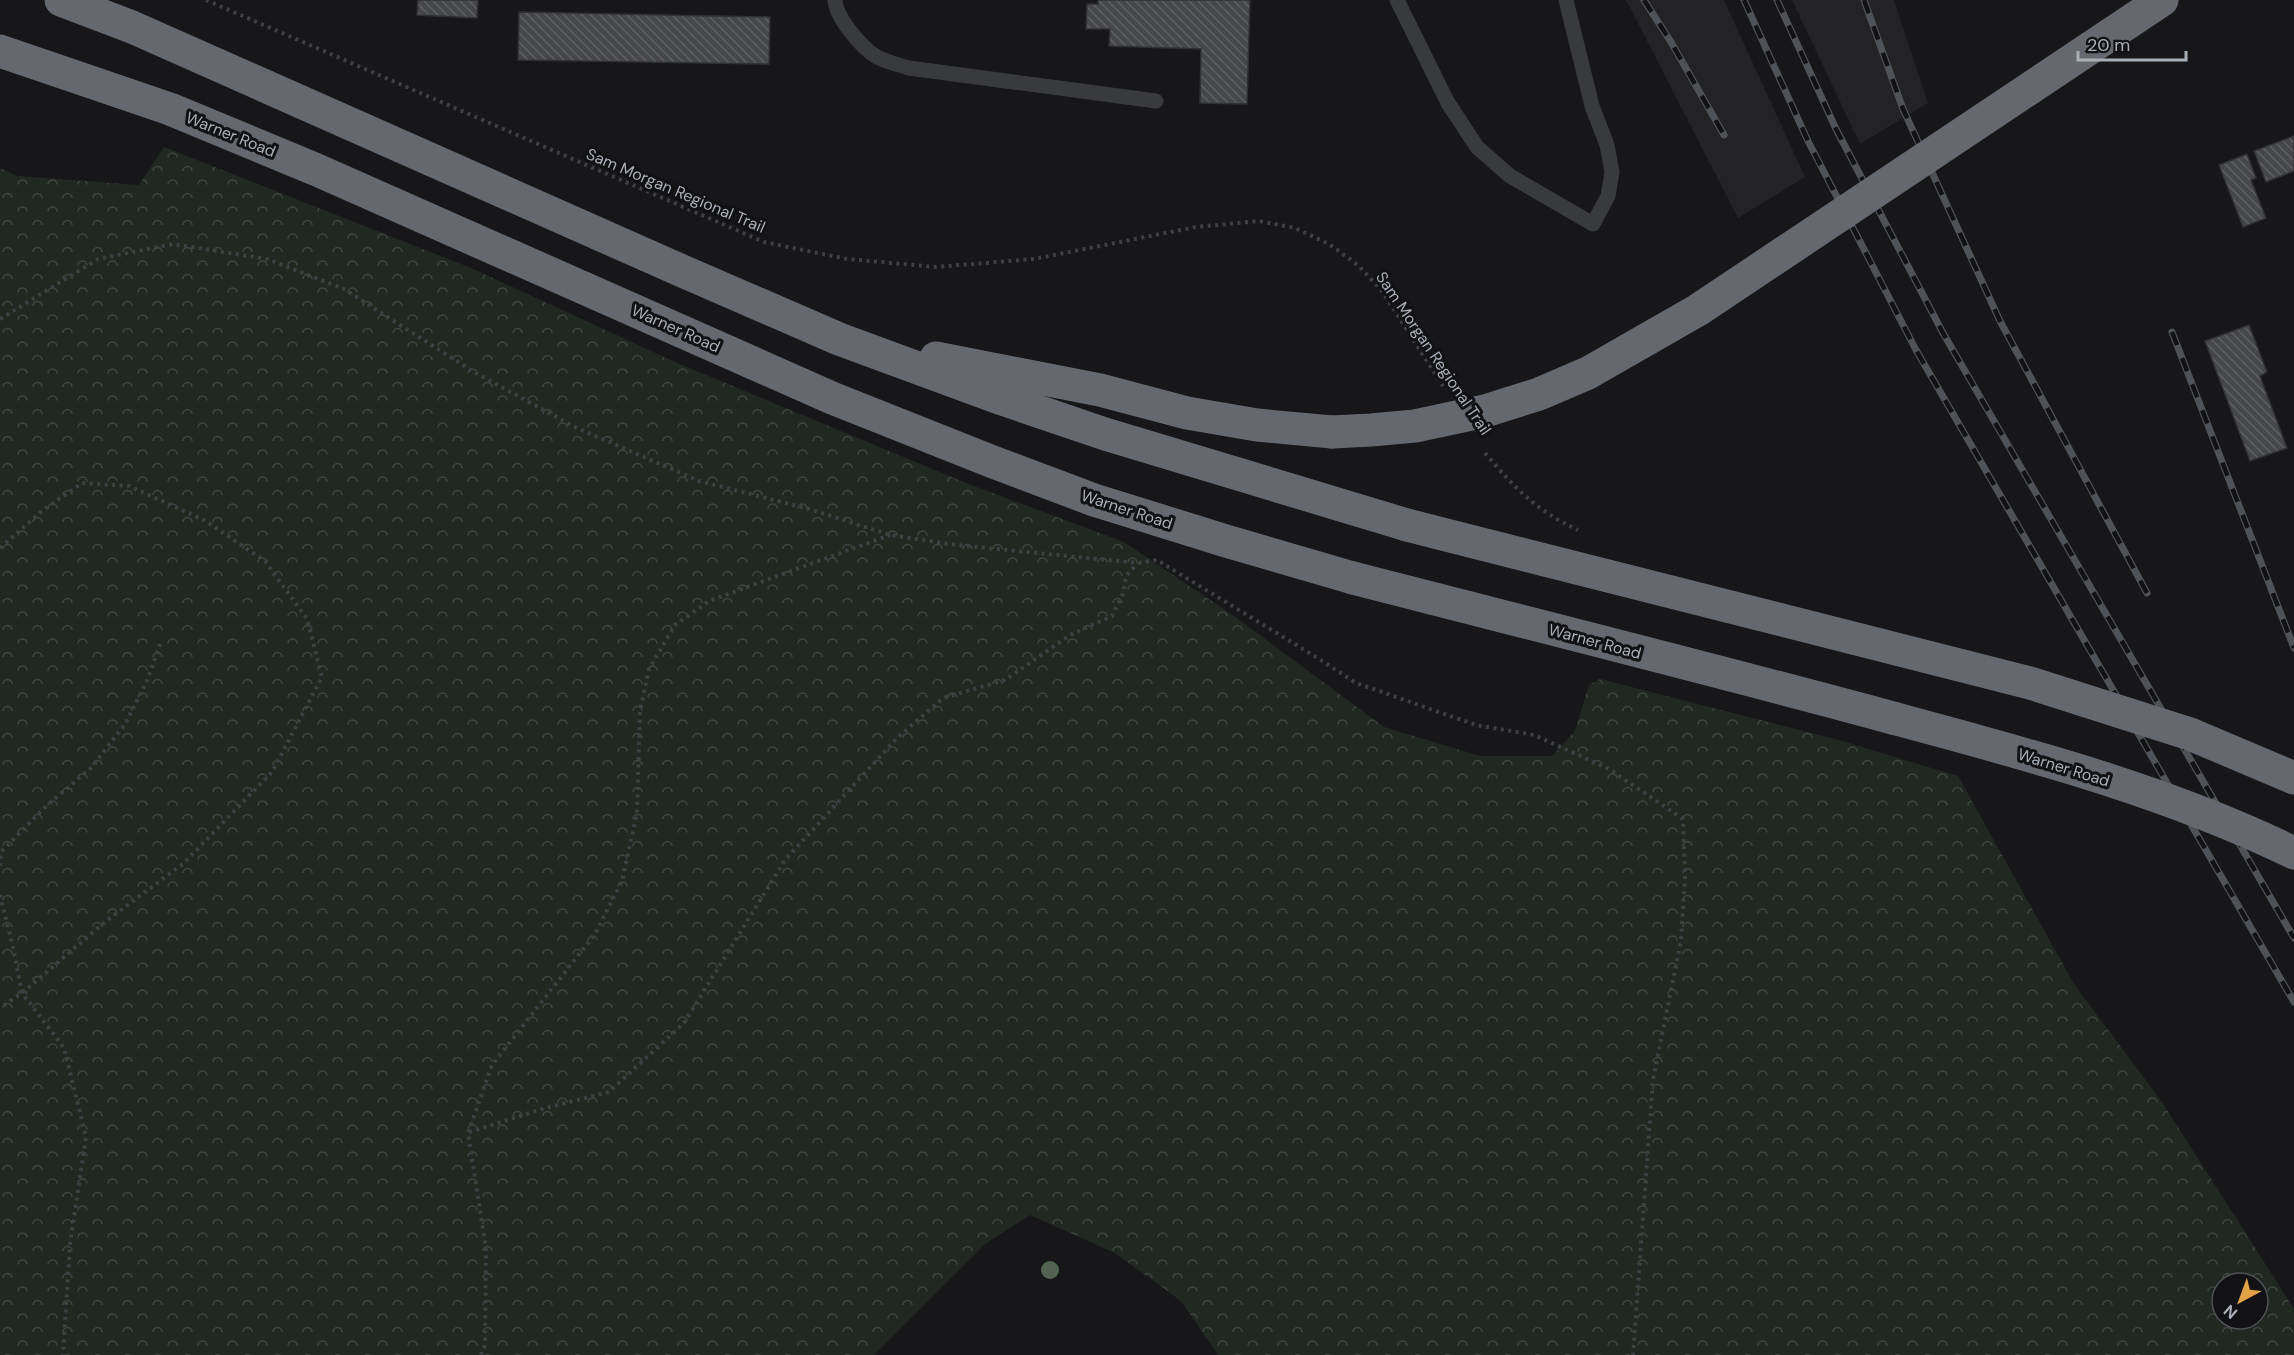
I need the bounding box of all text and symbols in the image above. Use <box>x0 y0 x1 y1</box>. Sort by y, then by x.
scale bar <box>2078 24 2186 62</box>
text: 20 m <box>2087 33 2130 57</box>
street label: Warner Road <box>183 107 279 162</box>
street label: Sam Morgan Regional Trail <box>583 143 768 238</box>
street label: Sam Morgan Regional Trail <box>1371 268 1496 439</box>
street label: Warner Road <box>628 300 723 357</box>
street label: Warner Road <box>1078 485 1175 534</box>
street label: Warner Road <box>1546 619 1643 664</box>
street label: Warner Road <box>2015 744 2112 791</box>
north arrow <box>2210 1271 2270 1331</box>
text: N <box>2219 1300 2242 1324</box>

